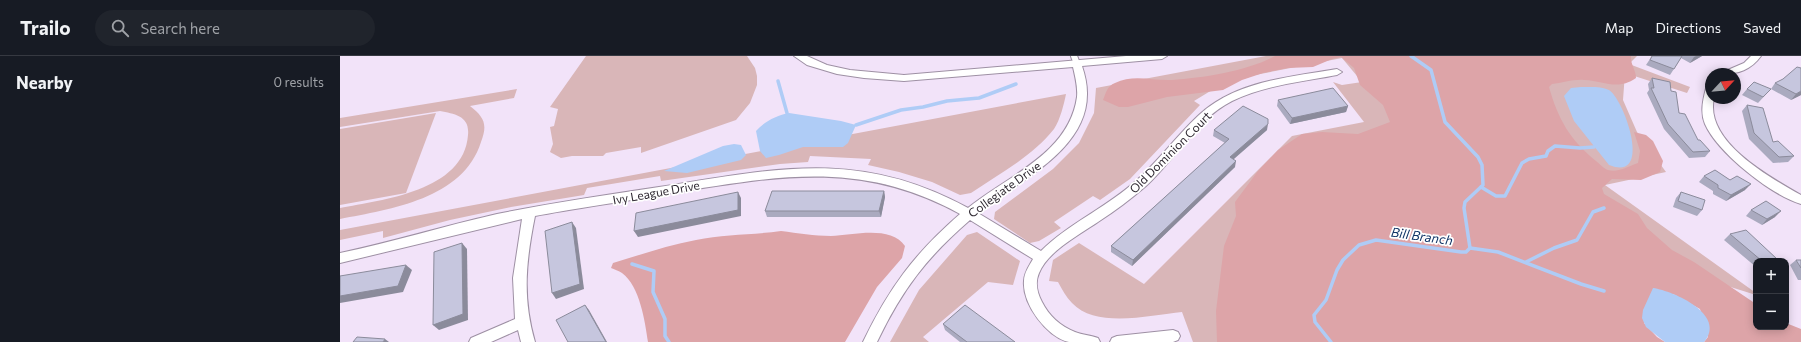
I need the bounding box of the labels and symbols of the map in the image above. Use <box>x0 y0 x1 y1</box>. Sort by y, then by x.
north arrow <box>1705 68 1741 104</box>
street label: Old Dominion Court <box>1126 108 1214 196</box>
street label: Collegiate Drive <box>965 158 1043 220</box>
street label: Ivy League Drive <box>611 177 701 207</box>
water label: Bill Branch <box>1390 224 1454 248</box>

